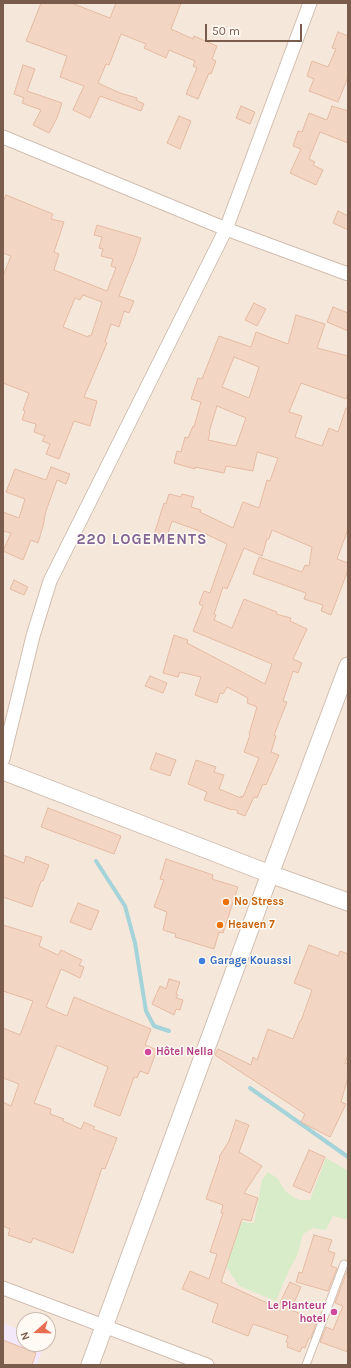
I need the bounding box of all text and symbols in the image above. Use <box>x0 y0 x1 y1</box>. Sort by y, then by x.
scale bar <box>207 16 304 42</box>
text: 50 m <box>212 24 240 38</box>
district label: 220 LOGEMENTS <box>76 531 208 549</box>
place label: No Stress <box>234 895 284 909</box>
marker: No Stress <box>221 897 231 907</box>
place label: Heaven 7 <box>228 918 275 932</box>
marker: Heaven 7 <box>215 920 225 930</box>
place label: Garage Kouassi <box>210 954 292 968</box>
marker: Garage Kouassi <box>197 956 207 966</box>
place label: Hôtel Nella <box>156 1045 213 1059</box>
marker: Hôtel Nella <box>143 1047 153 1057</box>
place label: Le Planteur hotel <box>268 1299 326 1325</box>
marker: Le Planteur hotel <box>329 1307 339 1317</box>
north arrow <box>16 1312 56 1352</box>
text: N <box>18 1330 33 1342</box>

